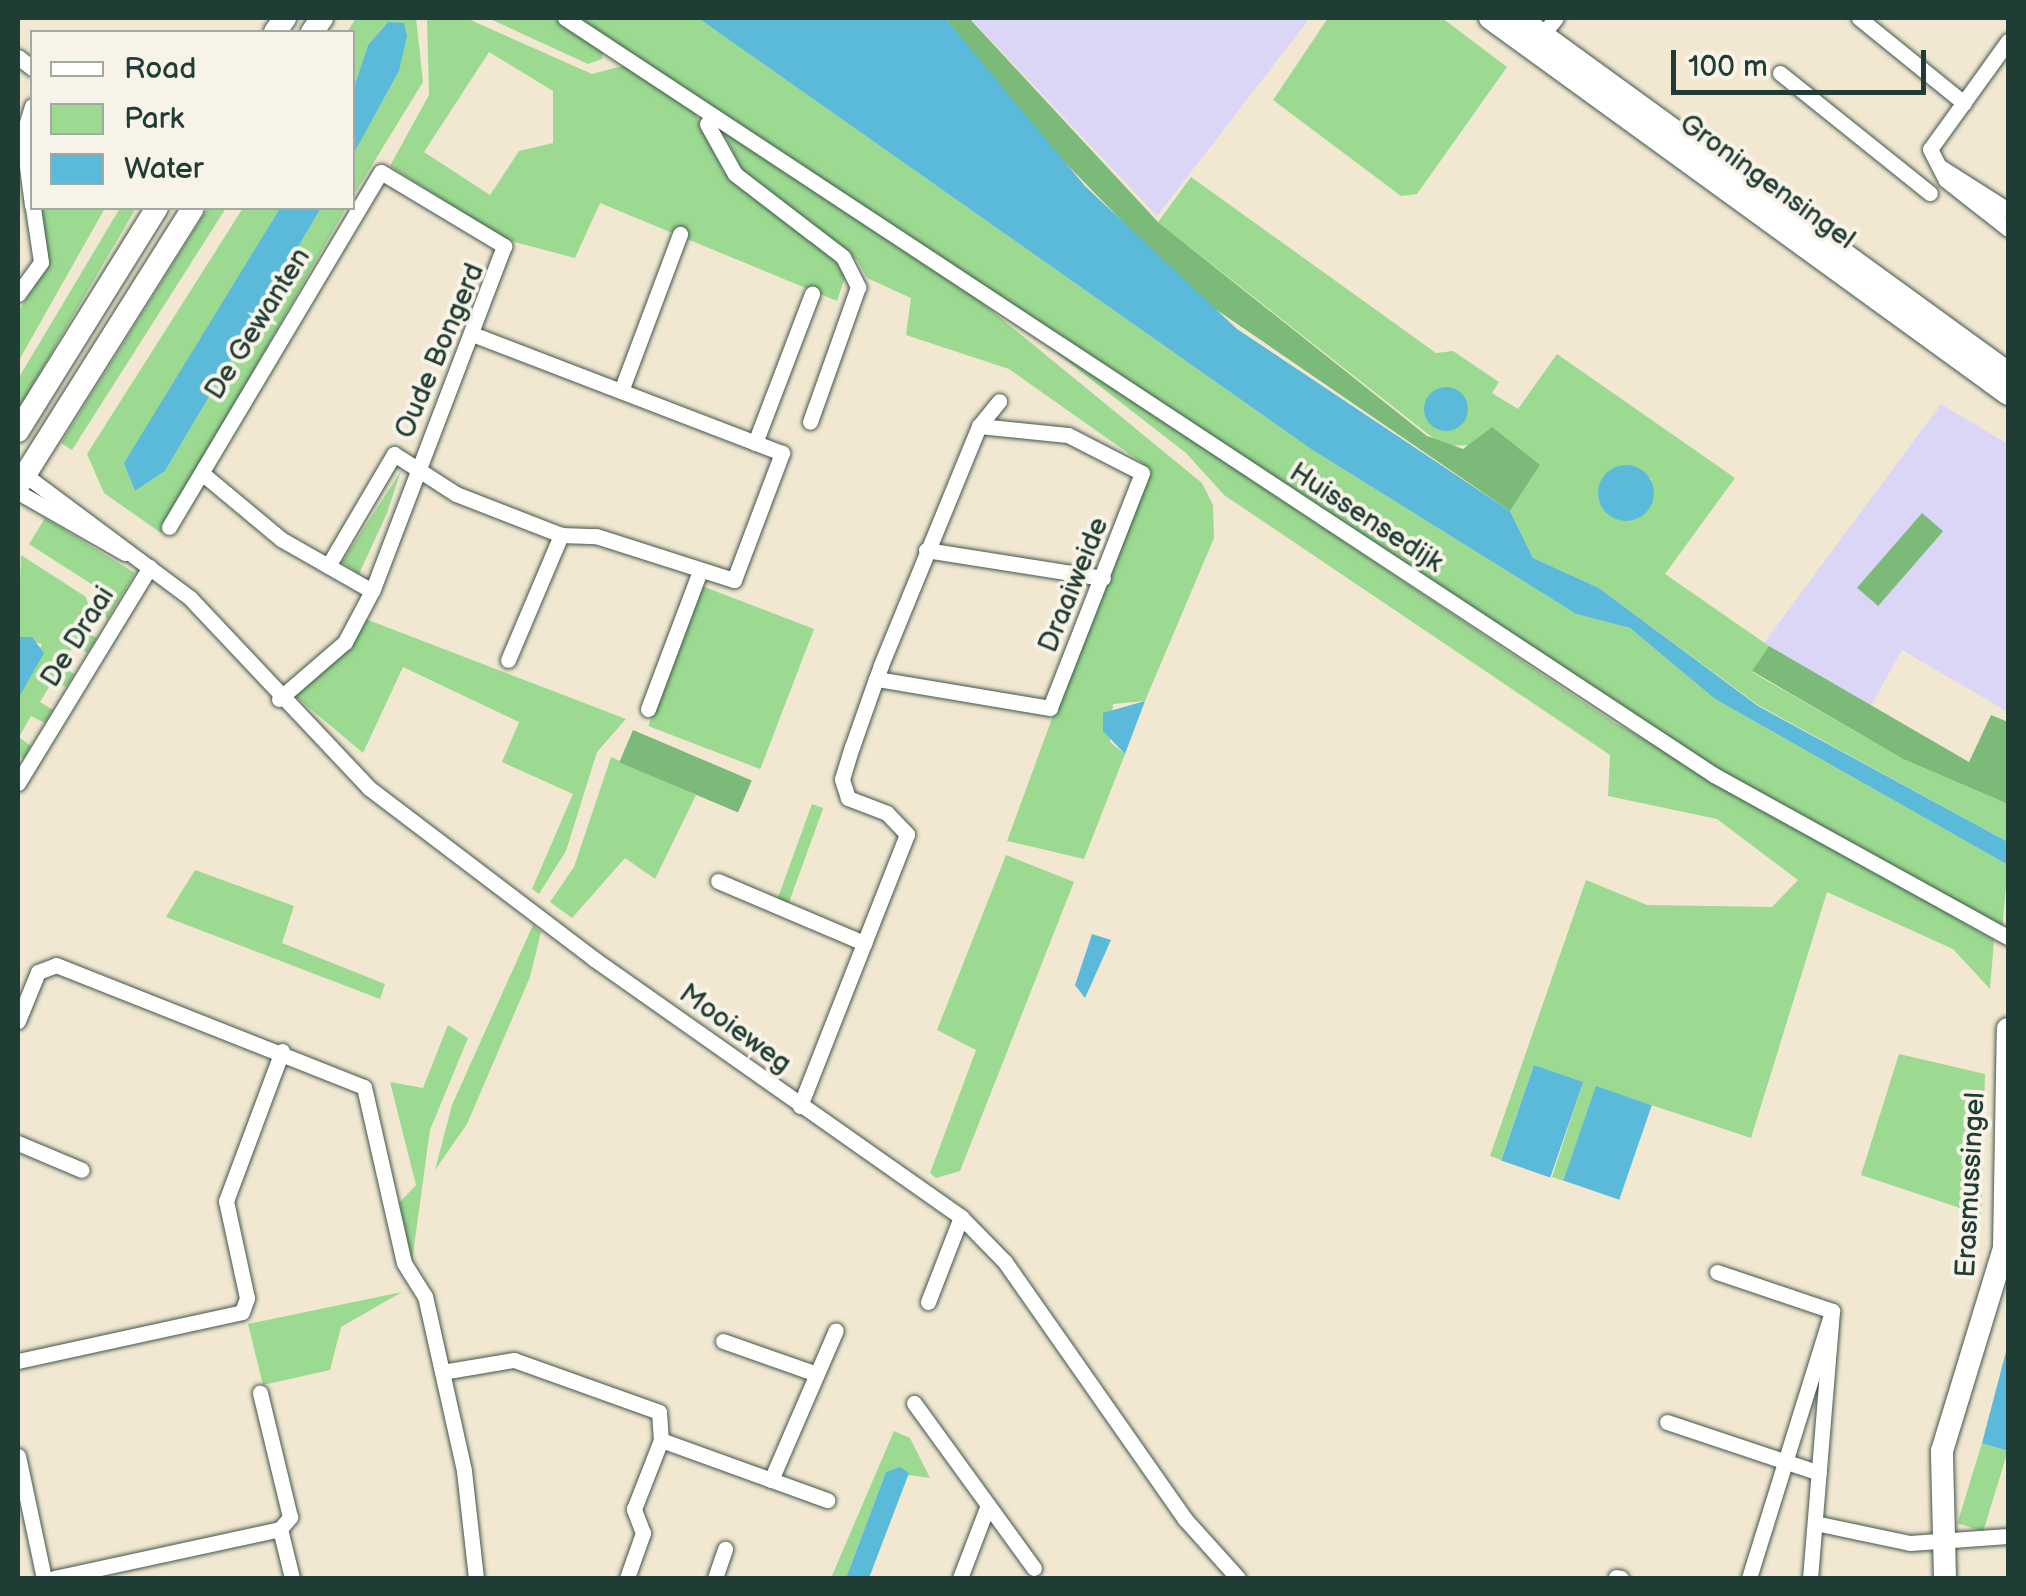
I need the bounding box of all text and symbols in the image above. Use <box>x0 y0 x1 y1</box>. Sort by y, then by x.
legend <box>30 30 355 210</box>
scale bar <box>1676 30 1931 92</box>
text: 100 m <box>1688 49 1768 85</box>
text: Road <box>124 51 197 87</box>
text: Park <box>124 101 184 137</box>
street label: Groningensingel <box>1673 107 1861 257</box>
text: Water <box>124 151 204 187</box>
street label: De Gewanten <box>198 242 318 406</box>
street label: Oude Bongerd <box>388 259 492 443</box>
street label: Huissensedijk <box>1283 456 1449 580</box>
street label: Draaiweide <box>1032 513 1116 657</box>
street label: De Draai <box>34 580 122 694</box>
street label: Mooieweg <box>672 977 798 1081</box>
street label: Erasmussingel <box>1949 1092 1993 1278</box>

